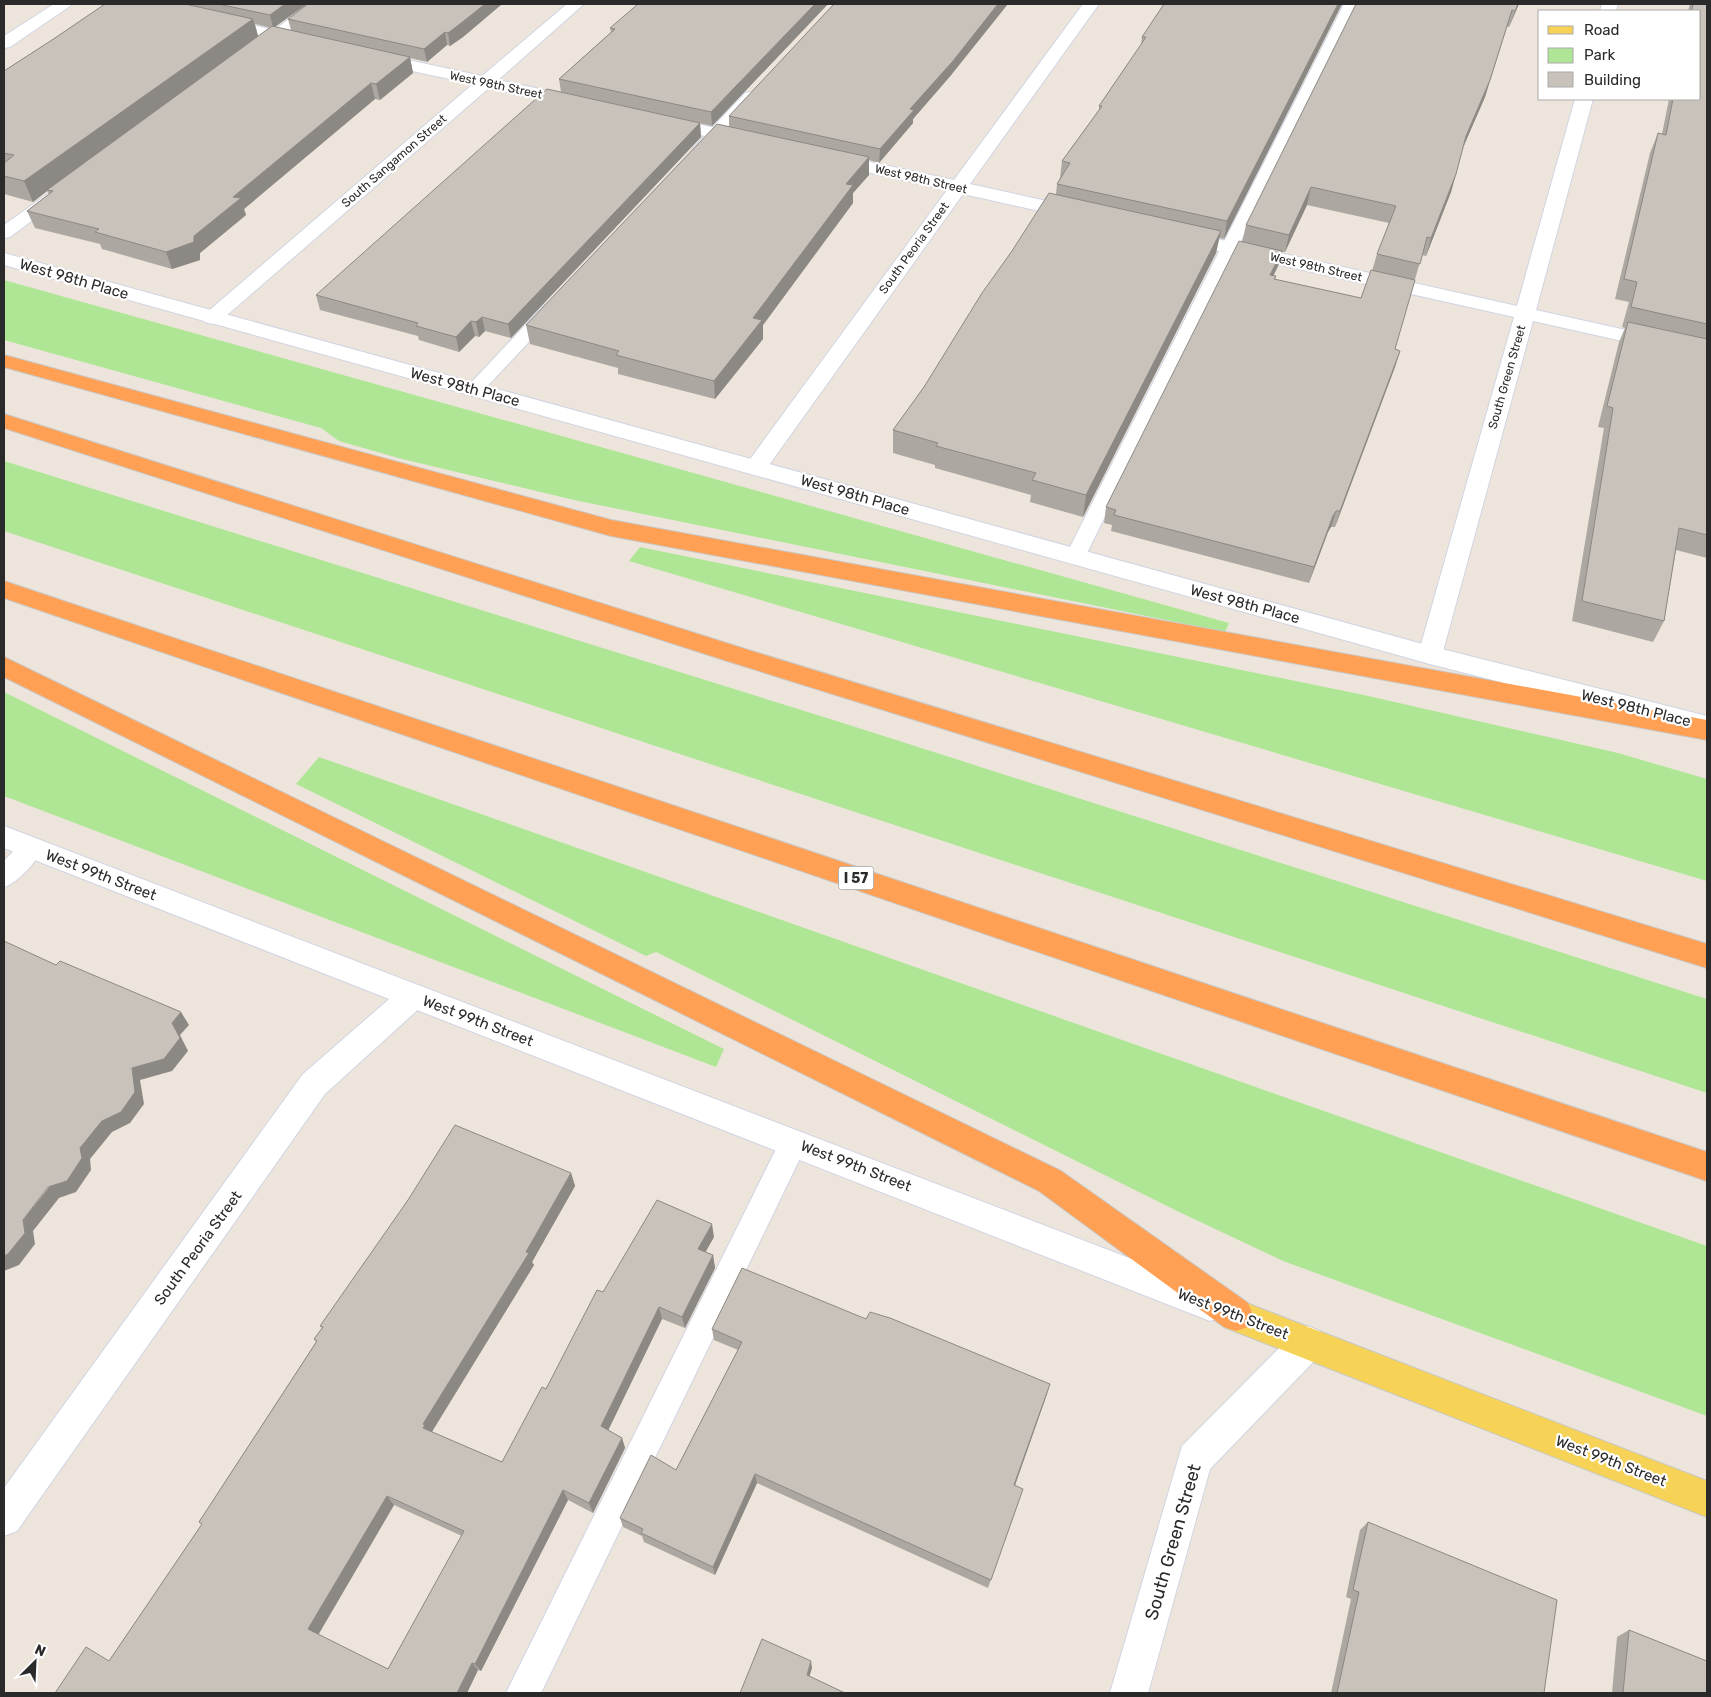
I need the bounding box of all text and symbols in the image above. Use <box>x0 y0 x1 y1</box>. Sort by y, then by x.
legend <box>1538 10 1701 100</box>
text: Road <box>1584 21 1620 39</box>
text: Park <box>1584 46 1615 64</box>
street label: West 98th Street <box>448 68 544 102</box>
text: Building <box>1584 71 1641 89</box>
street label: South Sangamon Street <box>339 112 449 210</box>
street label: West 98th Street <box>874 162 969 196</box>
street label: South Peoria Street <box>876 199 952 296</box>
street label: West 98th Street <box>1269 250 1364 284</box>
street label: West 98th Place <box>17 255 131 303</box>
street label: South Green Street <box>1485 323 1529 431</box>
street label: West 98th Place <box>408 364 522 410</box>
street label: West 98th Place <box>798 471 912 519</box>
street label: West 98th Place <box>1188 581 1302 627</box>
street label: West 98th Place <box>1579 686 1693 730</box>
street label: West 99th Street <box>43 846 159 904</box>
road number: I 57 <box>838 866 874 890</box>
street label: West 99th Street <box>420 992 536 1050</box>
street label: West 99th Street <box>798 1137 914 1195</box>
street label: South Peoria Street <box>151 1187 246 1309</box>
street label: West 99th Street <box>1175 1285 1291 1343</box>
street label: West 99th Street <box>1553 1432 1669 1490</box>
street label: South Green Street <box>1140 1461 1206 1623</box>
north arrow <box>10 1637 60 1687</box>
text: N <box>32 1641 48 1660</box>

